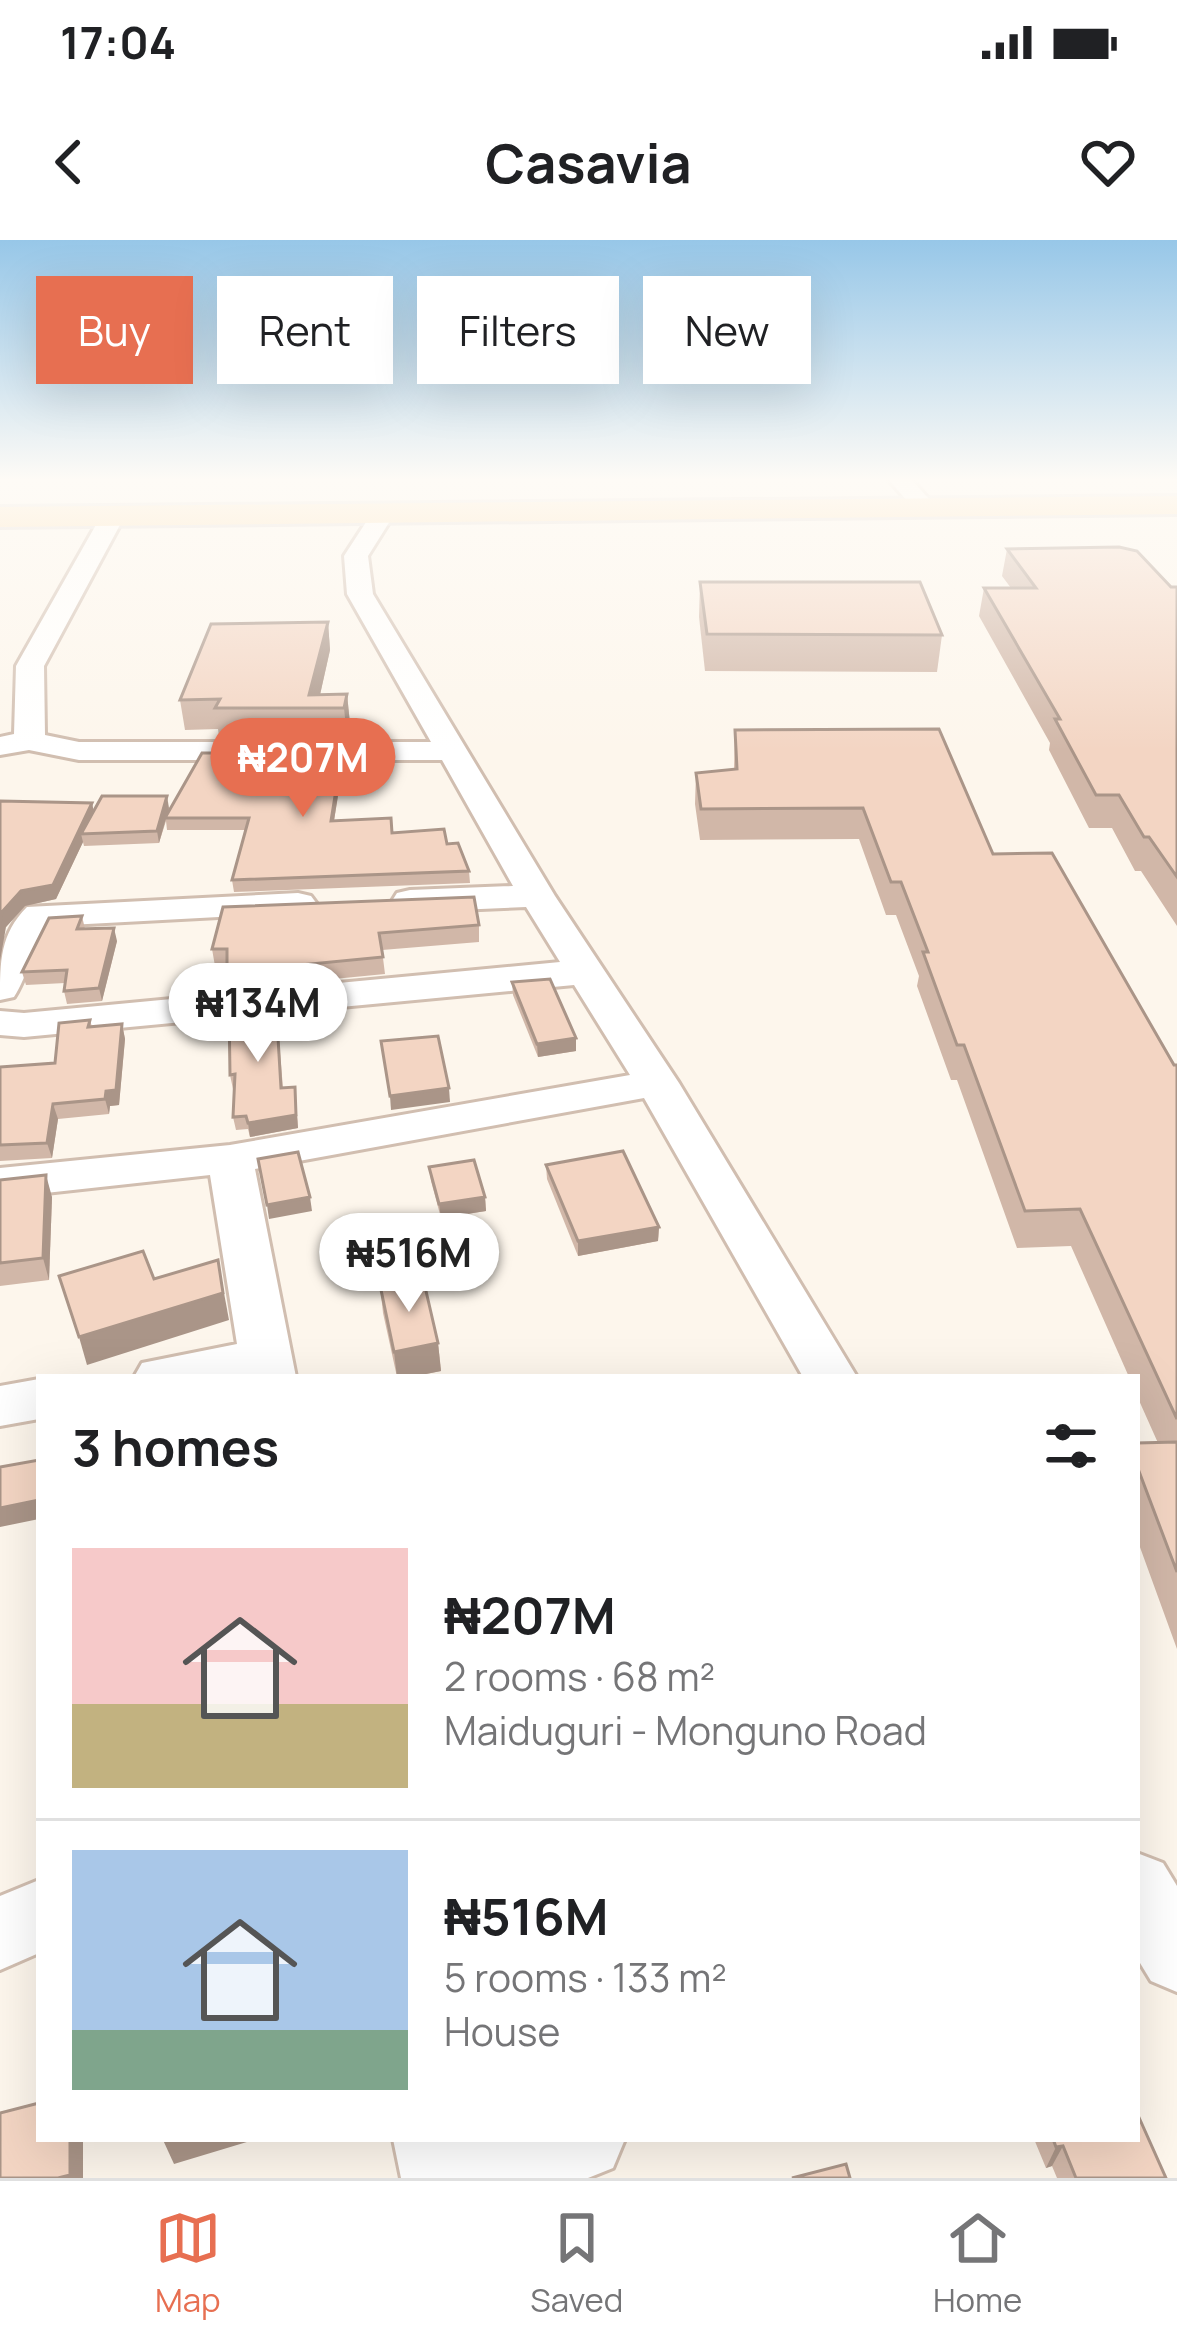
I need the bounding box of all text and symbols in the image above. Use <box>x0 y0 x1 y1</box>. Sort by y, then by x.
text: 17:04 <box>60 11 176 73</box>
text: Casavia <box>485 125 692 199</box>
icon: back <box>36 129 102 195</box>
icon: heart <box>1075 129 1141 195</box>
chip: Buy <box>36 276 193 384</box>
chip: Rent <box>217 276 393 384</box>
chip: Filters <box>417 276 619 384</box>
chip: New <box>643 276 811 384</box>
pin: ₦207M <box>219 718 387 820</box>
text: ₦207M <box>237 730 369 784</box>
pin: ₦134M <box>174 963 342 1065</box>
text: ₦134M <box>195 975 321 1029</box>
pin: ₦516M <box>325 1213 493 1315</box>
text: ₦516M <box>346 1225 472 1279</box>
text: 3 homes <box>72 1412 279 1481</box>
icon: filters <box>1038 1413 1104 1479</box>
text: ₦207M <box>444 1580 616 1649</box>
icon: home <box>168 1596 312 1740</box>
text: 2 rooms · 68 m² <box>444 1649 715 1703</box>
text: Maiduguri - Monguno Road <box>444 1703 927 1757</box>
text: ₦516M <box>444 1881 608 1950</box>
icon: home <box>168 1898 312 2042</box>
text: 5 rooms · 133 m² <box>444 1950 727 2004</box>
text: House <box>444 2004 560 2058</box>
tab: Map <box>155 2205 221 2322</box>
tab: Saved <box>530 2205 623 2322</box>
tab: Home <box>933 2205 1022 2322</box>

